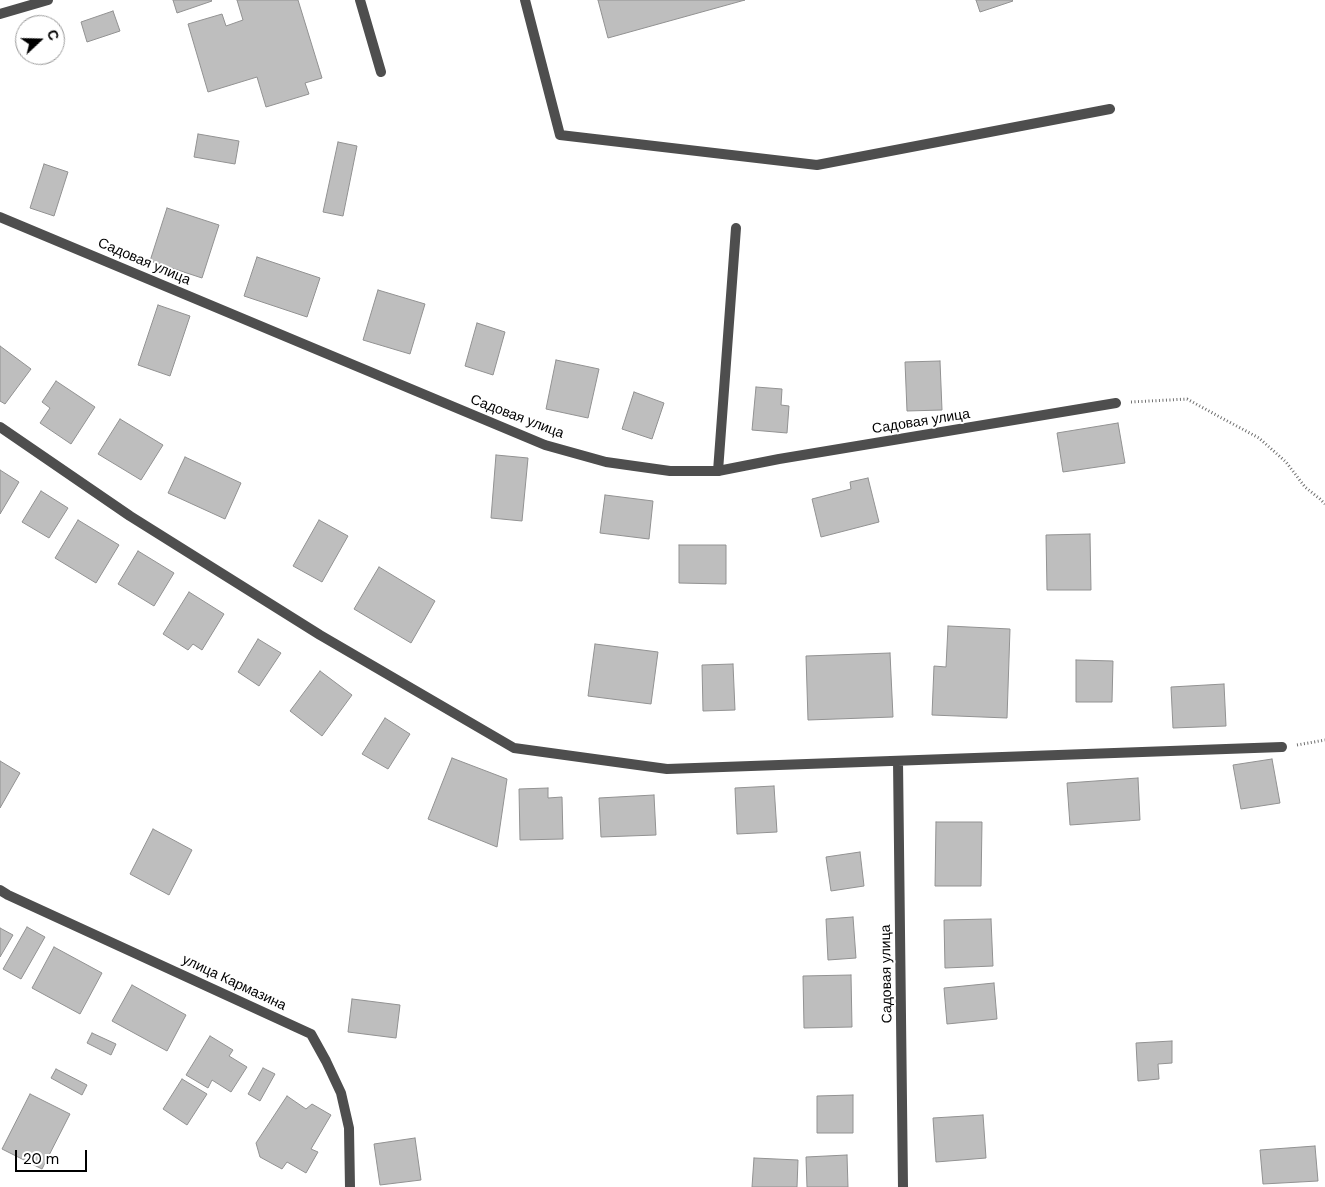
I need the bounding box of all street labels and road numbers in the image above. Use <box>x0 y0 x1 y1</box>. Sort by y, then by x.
street label: Садовая улица <box>95 235 193 289</box>
street label: Садовая улица <box>468 391 566 443</box>
street label: Садовая улица <box>871 406 971 438</box>
street label: Садовая улица <box>878 924 896 1024</box>
street label: улица Кармазина <box>179 952 289 1014</box>

